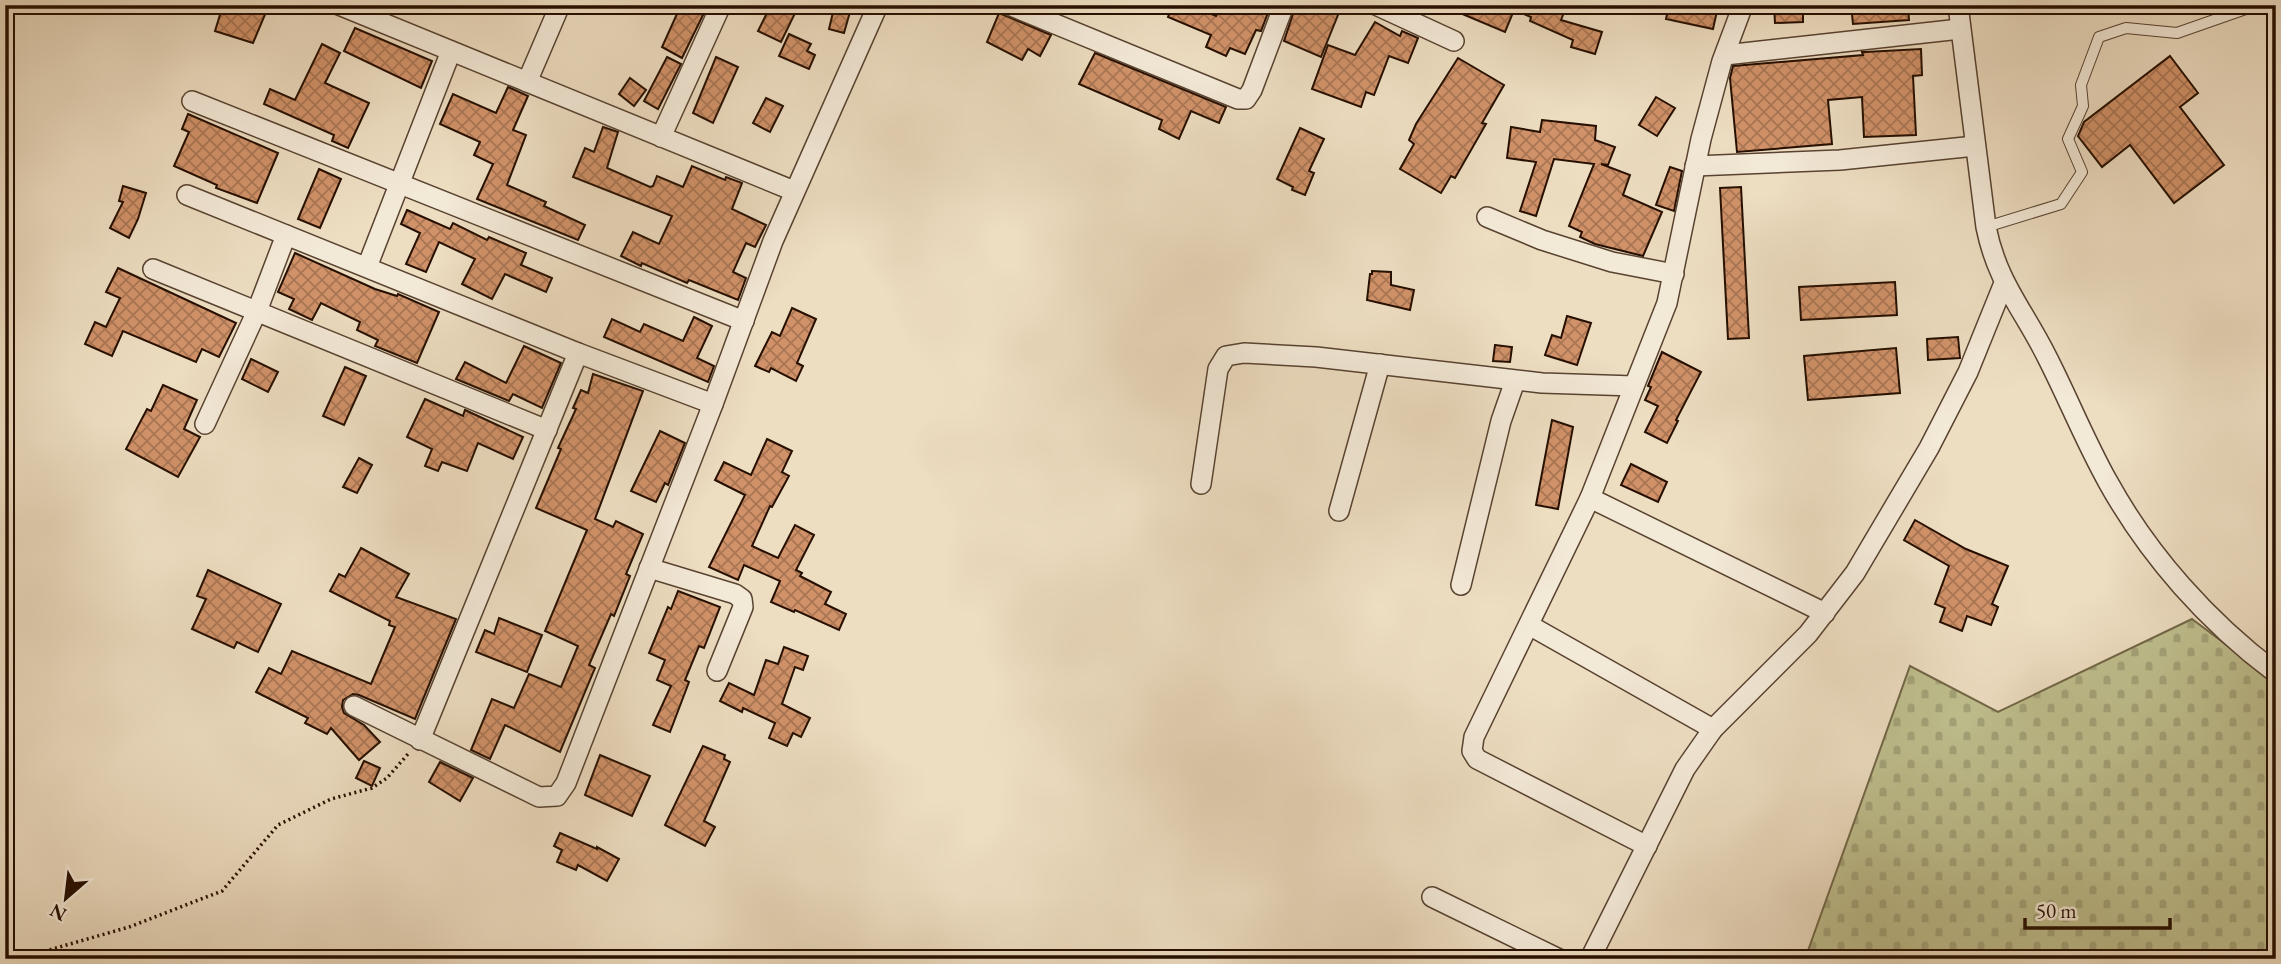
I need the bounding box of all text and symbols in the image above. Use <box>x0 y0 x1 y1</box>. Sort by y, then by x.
north arrow <box>32 862 102 932</box>
scale bar <box>2025 887 2171 931</box>
text: 50 m <box>2036 897 2077 924</box>
text: N <box>45 898 71 927</box>

